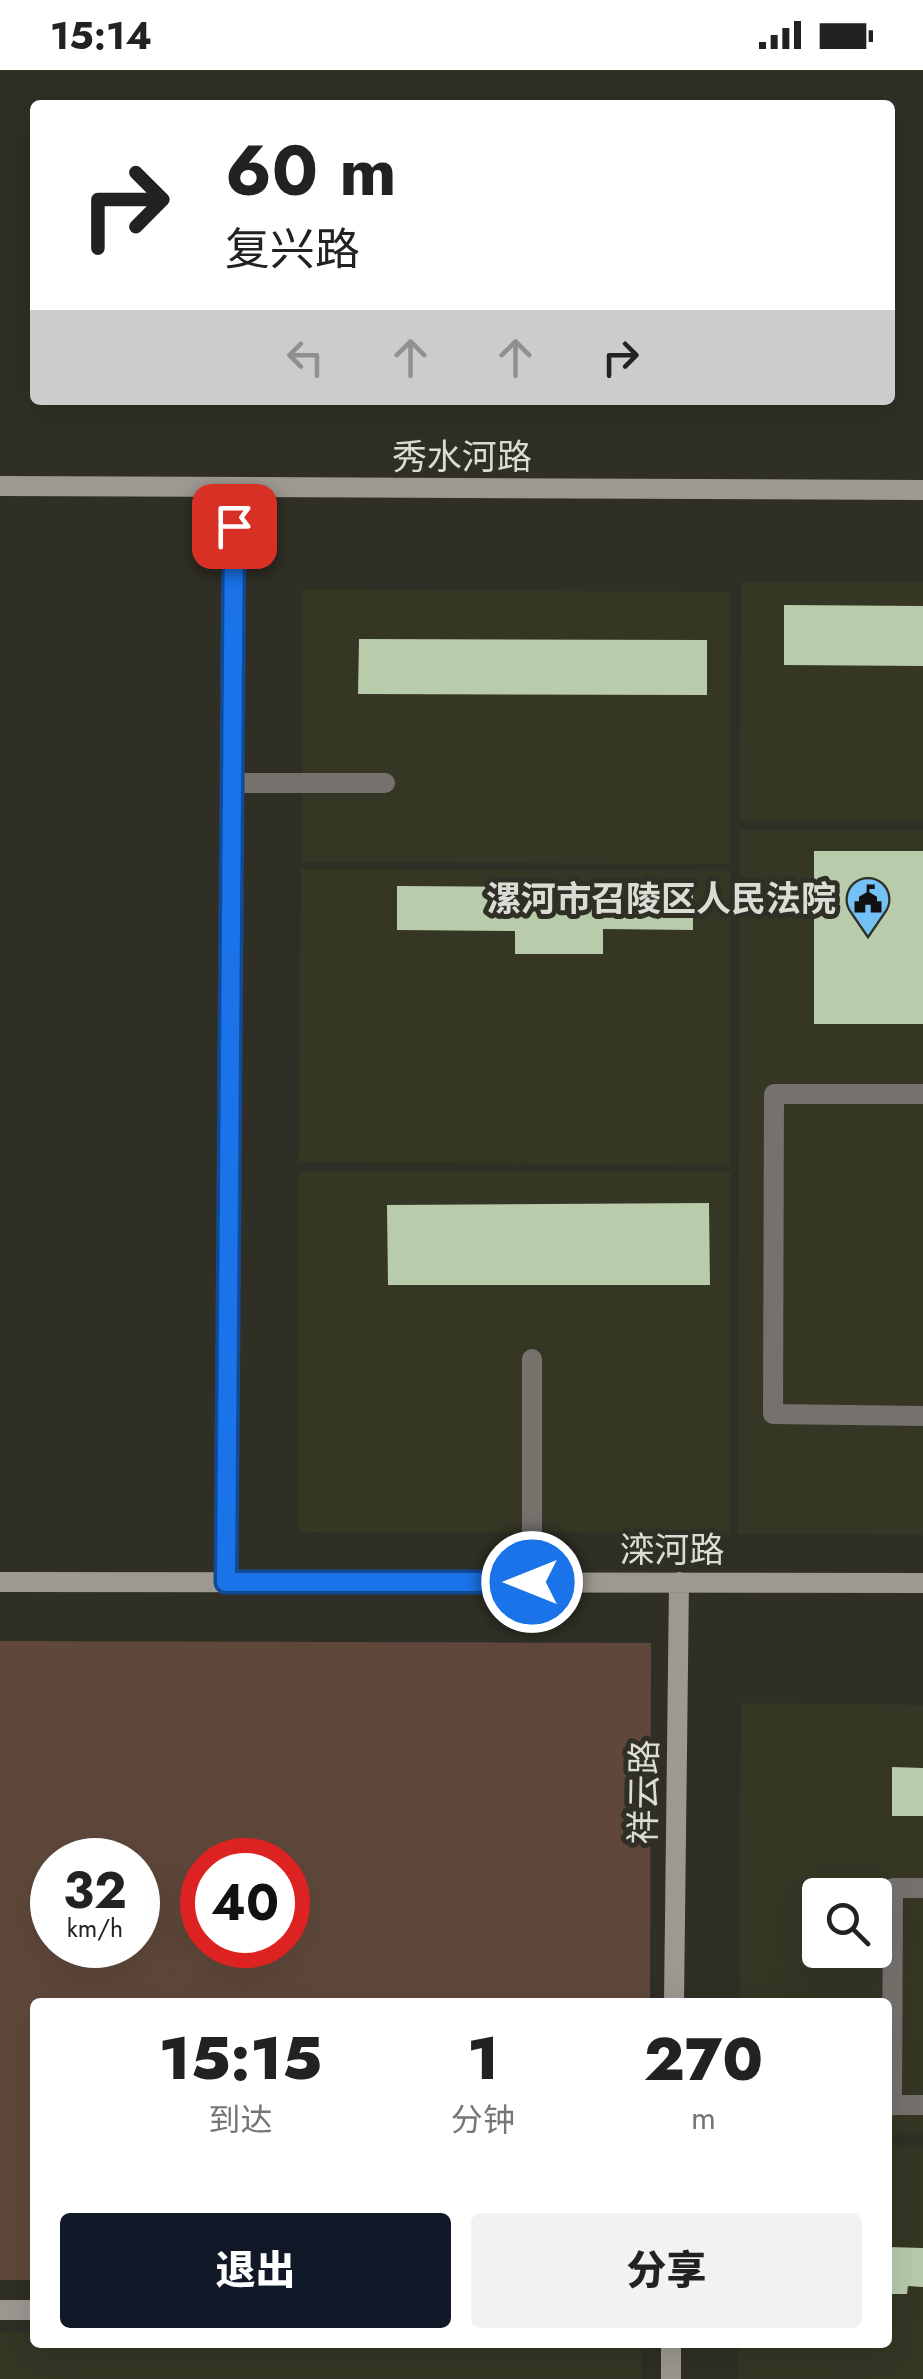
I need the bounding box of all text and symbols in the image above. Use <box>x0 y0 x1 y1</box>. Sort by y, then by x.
text: 15:14 <box>50 8 152 63</box>
text: 60 m <box>225 120 397 221</box>
icon: right <box>60 140 190 270</box>
text: 复兴路 <box>225 217 360 282</box>
icon: left <box>278 330 333 385</box>
icon: ahead <box>383 330 438 385</box>
icon: ahead <box>488 330 543 385</box>
icon: right <box>593 330 648 385</box>
street label: 秀水河路 <box>392 432 532 482</box>
pin <box>192 484 277 569</box>
icon: arrive <box>207 499 262 554</box>
place label: 漯河市召陵区人民法院 <box>486 874 836 924</box>
public building icon: 漯河市召陵区人民法院 <box>845 876 891 937</box>
street label: 滦河路 <box>619 1525 725 1575</box>
position arrow <box>480 1530 584 1634</box>
street label: 祥云路 <box>618 1739 670 1845</box>
speed limit sign: 40 <box>180 1838 310 1968</box>
text: 32 <box>63 1854 127 1927</box>
map controls <box>802 1878 892 1968</box>
button: search <box>802 1878 892 1968</box>
text: km/h <box>67 1910 123 1946</box>
text: 15:15 <box>159 2015 322 2102</box>
text: 1 <box>467 2015 499 2102</box>
text: 270 <box>644 2016 763 2103</box>
text: m <box>691 2095 716 2141</box>
text: 到达 <box>208 2097 272 2143</box>
text: 分钟 <box>451 2097 515 2143</box>
button: 退出 <box>60 2213 451 2328</box>
button: 分享 <box>471 2213 862 2328</box>

